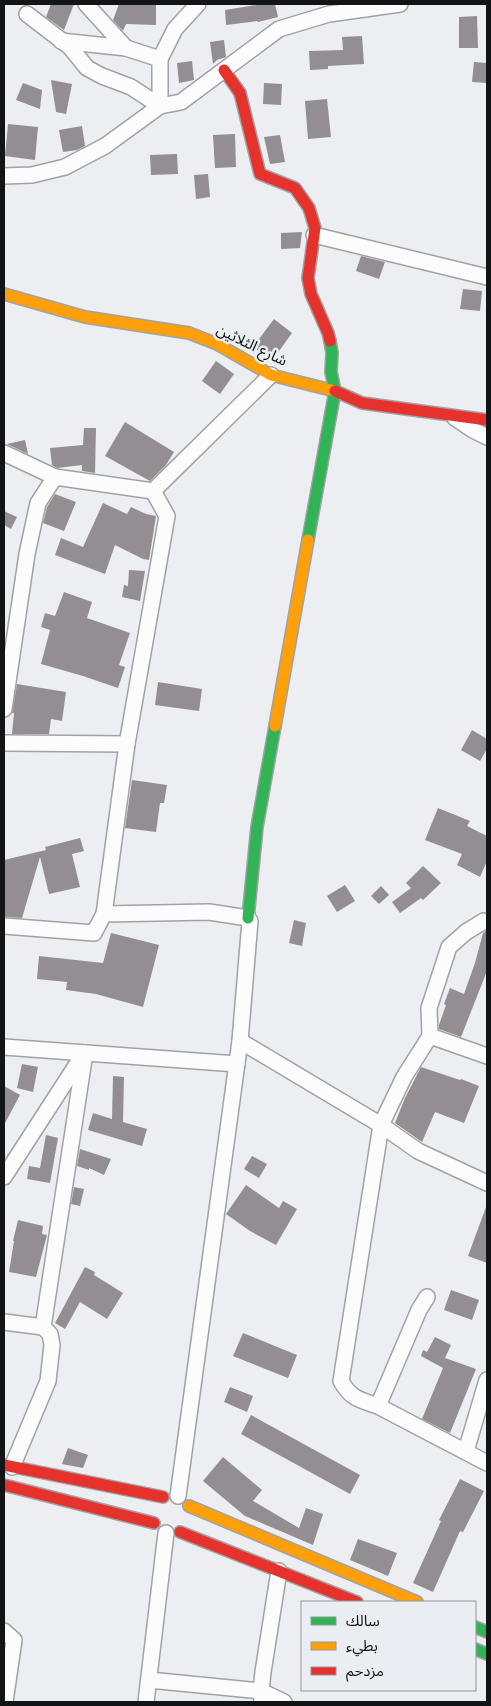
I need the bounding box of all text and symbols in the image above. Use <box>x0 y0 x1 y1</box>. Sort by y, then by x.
street label: شارع الثلاثين <box>212 320 291 373</box>
legend <box>301 1601 476 1691</box>
text: سالك <box>346 1612 380 1629</box>
text: بطيء <box>346 1637 378 1657</box>
text: مزدحم <box>346 1662 384 1682</box>

